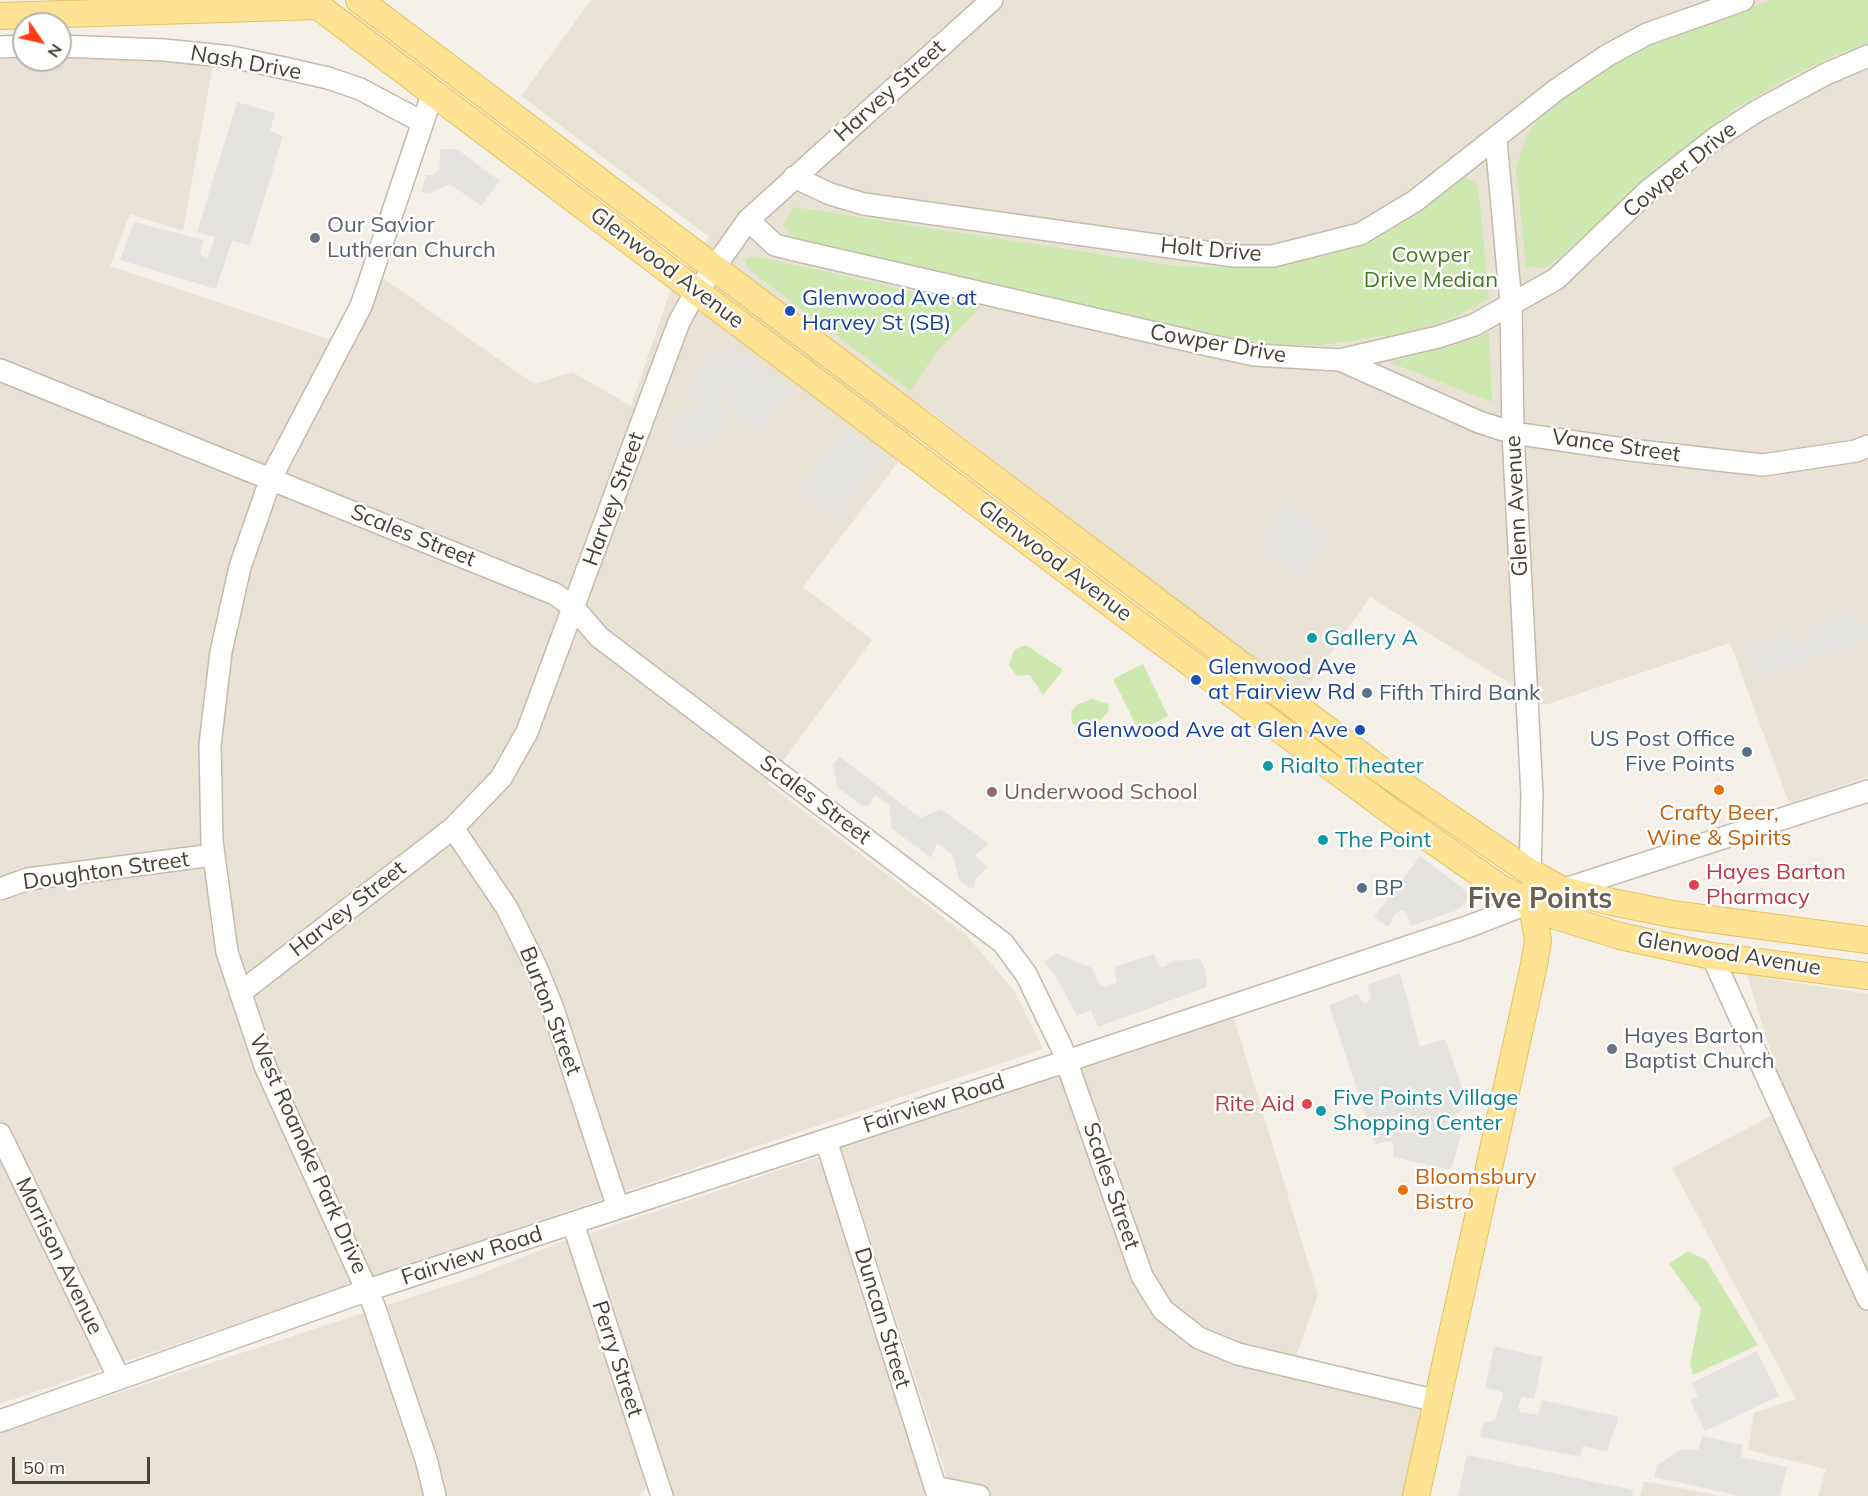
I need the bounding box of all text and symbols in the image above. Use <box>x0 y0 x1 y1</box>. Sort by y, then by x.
north arrow <box>12 12 72 72</box>
street label: Harvey Street <box>829 34 951 148</box>
text: N <box>44 40 67 62</box>
street label: Nash Drive <box>188 40 304 86</box>
street label: Cowper Drive <box>1618 116 1742 224</box>
street label: Glenwood Avenue <box>585 202 749 334</box>
place label: Our Savior Lutheran Church <box>327 212 496 264</box>
marker: Our Savior Lutheran Church <box>308 231 322 245</box>
street label: Holt Drive <box>1159 232 1263 268</box>
park label: Cowper Drive Median <box>1364 242 1498 294</box>
place label: Glenwood Ave at Harvey St (SB) <box>802 285 977 336</box>
marker: Glenwood Ave at Harvey St (SB) <box>783 304 797 318</box>
street label: Cowper Drive <box>1148 319 1288 369</box>
street label: Vance Street <box>1550 424 1682 468</box>
street label: Harvey Street <box>578 429 650 569</box>
street label: Glenn Avenue <box>1500 435 1534 577</box>
street label: Glenwood Avenue <box>973 495 1137 627</box>
street label: Scales Street <box>347 499 479 573</box>
place label: Gallery A <box>1324 625 1418 651</box>
marker: Gallery A <box>1305 631 1319 645</box>
place label: Glenwood Ave at Fairview Rd <box>1208 654 1356 706</box>
marker: Glenwood Ave at Fairview Rd <box>1189 673 1203 687</box>
place label: Fifth Third Bank <box>1379 680 1540 706</box>
marker: Fifth Third Bank <box>1360 686 1374 700</box>
place label: Glenwood Ave at Glen Ave <box>1076 717 1348 743</box>
marker: Glenwood Ave at Glen Ave <box>1353 723 1367 737</box>
place label: US Post Office Five Points <box>1590 726 1735 778</box>
marker: US Post Office Five Points <box>1740 745 1754 759</box>
street label: Scales Street <box>754 750 876 850</box>
place label: Rialto Theater <box>1280 753 1424 779</box>
marker: Rialto Theater <box>1261 759 1275 773</box>
place label: Underwood School <box>1004 779 1198 805</box>
marker: Crafty Beer, Wine & Spirits <box>1712 783 1726 797</box>
marker: Underwood School <box>985 785 999 799</box>
place label: Crafty Beer, Wine & Spirits <box>1647 800 1791 852</box>
place label: The Point <box>1335 827 1431 853</box>
marker: The Point <box>1316 833 1330 847</box>
street label: Doughton Street <box>21 846 191 896</box>
street label: Harvey Street <box>285 855 411 963</box>
place label: Hayes Barton Pharmacy <box>1706 859 1846 910</box>
place label: BP <box>1374 875 1403 901</box>
marker: Hayes Barton Pharmacy <box>1687 878 1701 892</box>
marker: BP <box>1355 881 1369 895</box>
district label: Five Points <box>1468 883 1612 917</box>
street label: Glenwood Avenue <box>1635 926 1823 982</box>
street label: Burton Street <box>513 943 587 1079</box>
place label: Hayes Barton Baptist Church <box>1624 1023 1775 1074</box>
street label: West Roanoke Park Drive <box>243 1030 373 1278</box>
marker: Hayes Barton Baptist Church <box>1605 1042 1619 1056</box>
street label: Fairview Road <box>860 1069 1008 1139</box>
place label: Five Points Village Shopping Center <box>1333 1085 1518 1136</box>
place label: Rite Aid <box>1215 1091 1295 1117</box>
marker: Rite Aid <box>1300 1097 1314 1111</box>
marker: Five Points Village Shopping Center <box>1314 1104 1328 1118</box>
street label: Scales Street <box>1077 1119 1145 1253</box>
place label: Bloomsbury Bistro <box>1415 1164 1537 1216</box>
street label: Morrison Avenue <box>10 1173 108 1339</box>
marker: Bloomsbury Bistro <box>1396 1183 1410 1197</box>
street label: Fairview Road <box>398 1221 546 1291</box>
street label: Duncan Street <box>848 1245 916 1391</box>
street label: Perry Street <box>586 1298 648 1420</box>
scale bar <box>15 1445 153 1483</box>
text: 50 m <box>23 1456 65 1479</box>

